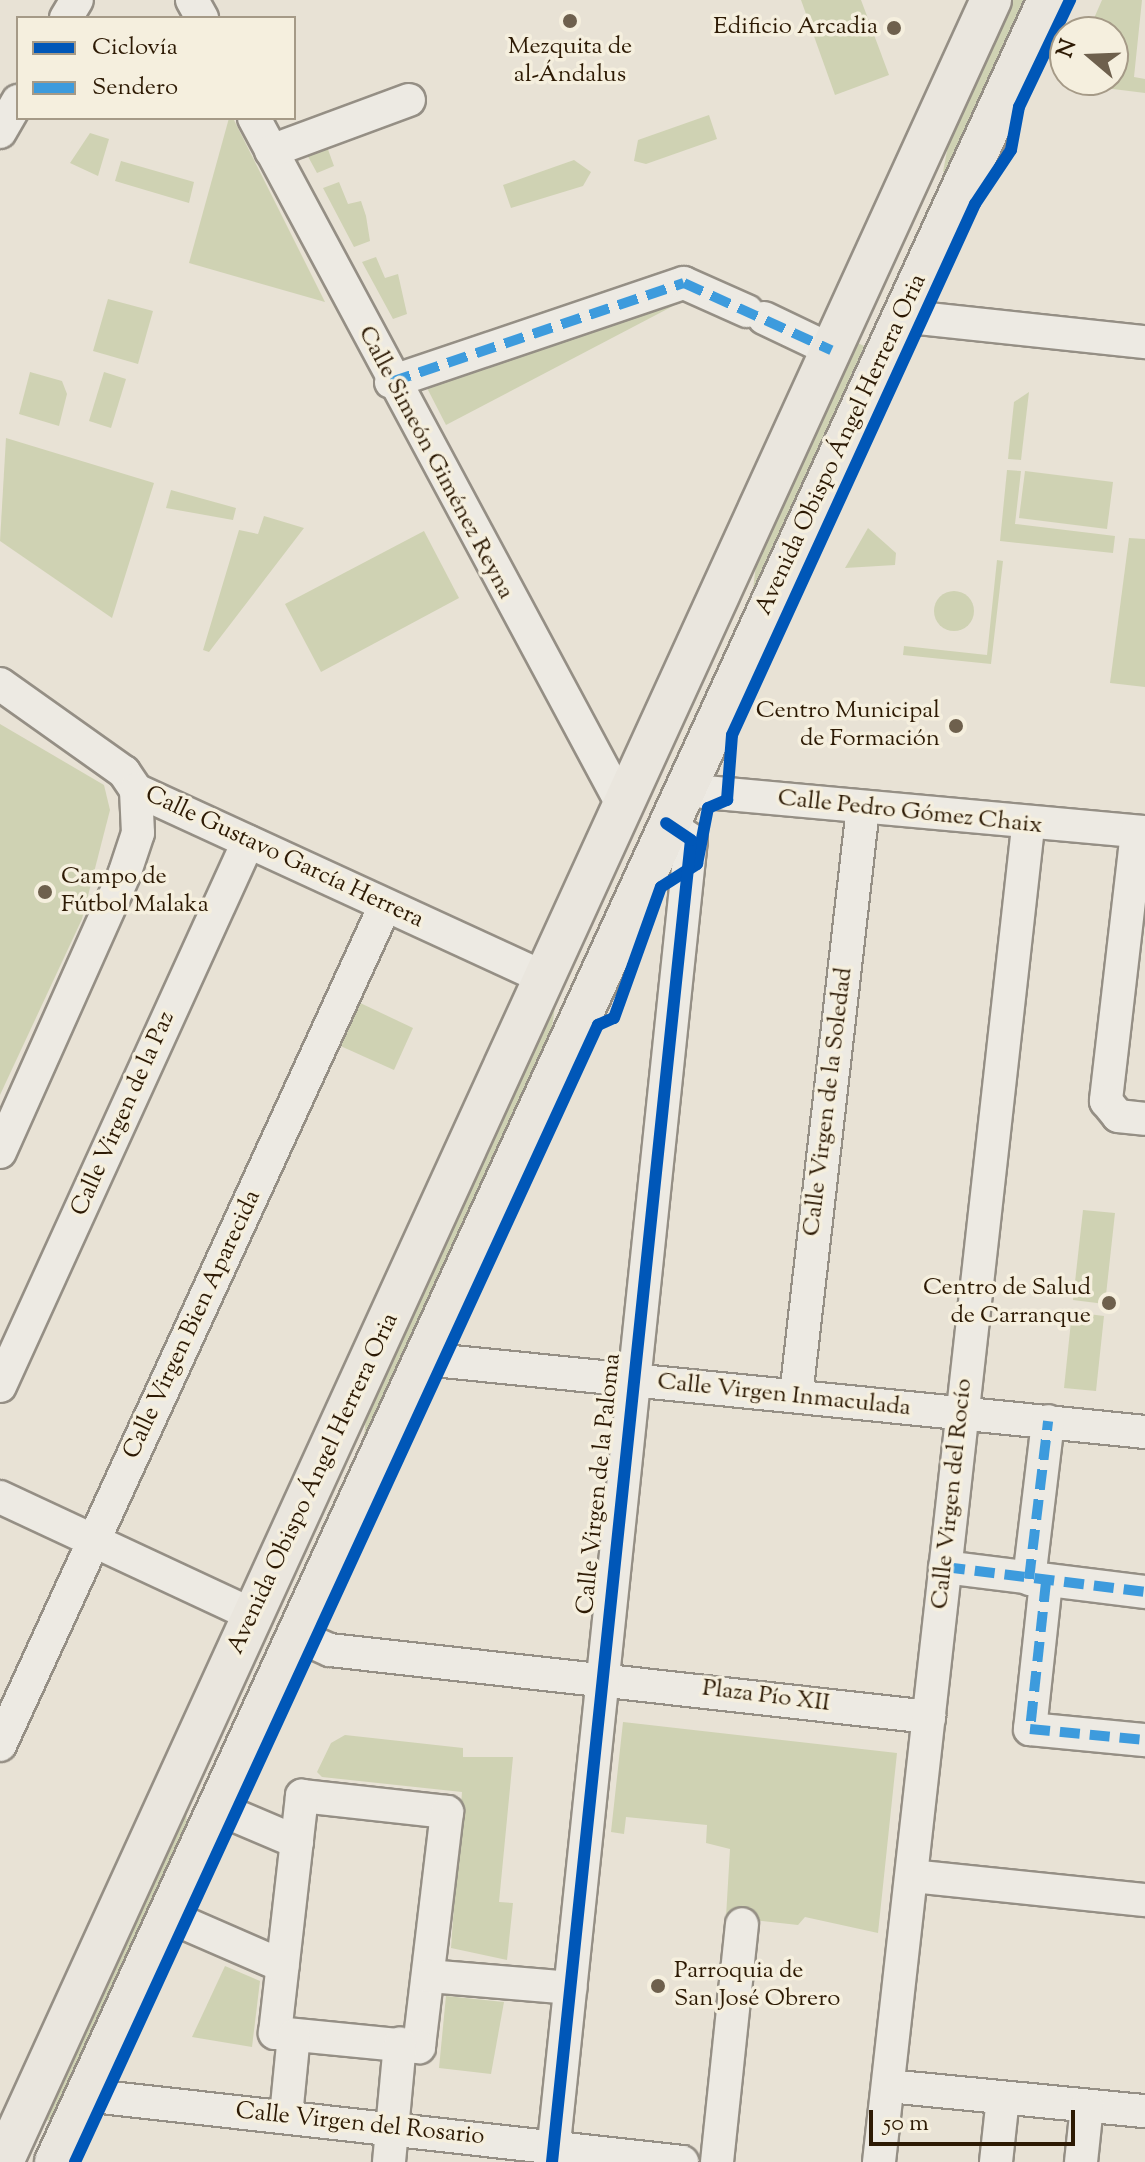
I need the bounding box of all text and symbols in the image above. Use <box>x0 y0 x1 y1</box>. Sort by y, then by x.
marker: Mezquita de al-Ándalus <box>561 12 579 30</box>
place label: Edificio Arcadia <box>713 14 878 42</box>
legend <box>16 16 296 120</box>
north arrow <box>1049 16 1129 96</box>
marker: Edificio Arcadia <box>885 19 903 37</box>
text: Ciclovía <box>92 31 178 65</box>
place label: Mezquita de al-Ándalus <box>508 34 632 90</box>
text: N <box>1050 35 1086 62</box>
text: Sendero <box>92 71 178 105</box>
street label: Avenida Obispo Ángel Herrera Oria <box>750 270 934 620</box>
street label: Calle Simeón Giménez Reyna <box>351 322 519 604</box>
place label: Centro Municipal de Formación <box>756 698 940 754</box>
marker: Centro Municipal de Formación <box>947 717 965 735</box>
street label: Calle Gustavo García Herrera <box>140 781 428 935</box>
street label: Calle Pedro Gómez Chaix <box>776 785 1044 841</box>
place label: Campo de Fútbol Malaka <box>61 864 209 920</box>
marker: Campo de Fútbol Malaka <box>36 883 54 901</box>
street label: Calle Virgen de la Soledad <box>798 966 860 1238</box>
street label: Calle Virgen de la Paz <box>66 1007 182 1221</box>
street label: Calle Virgen Bien Aparecida <box>118 1186 268 1464</box>
place label: Centro de Salud de Carranque <box>923 1275 1091 1331</box>
marker: Centro de Salud de Carranque <box>1098 1292 1120 1314</box>
street label: Avenida Obispo Ángel Herrera Oria <box>222 1309 406 1659</box>
street label: Calle Virgen de la Paloma <box>572 1352 628 1616</box>
street label: Calle Virgen Inmaculada <box>656 1368 912 1424</box>
street label: Calle Virgen del Rocío <box>927 1377 979 1611</box>
street label: Plaza Pío XII <box>700 1675 832 1719</box>
place label: Parroquia de San José Obrero <box>674 1958 840 2014</box>
marker: Parroquia de San José Obrero <box>649 1977 667 1995</box>
scale bar <box>873 2094 1079 2144</box>
street label: Calle Virgen del Rosario <box>234 2098 486 2152</box>
text: 50 m <box>883 2107 929 2141</box>

